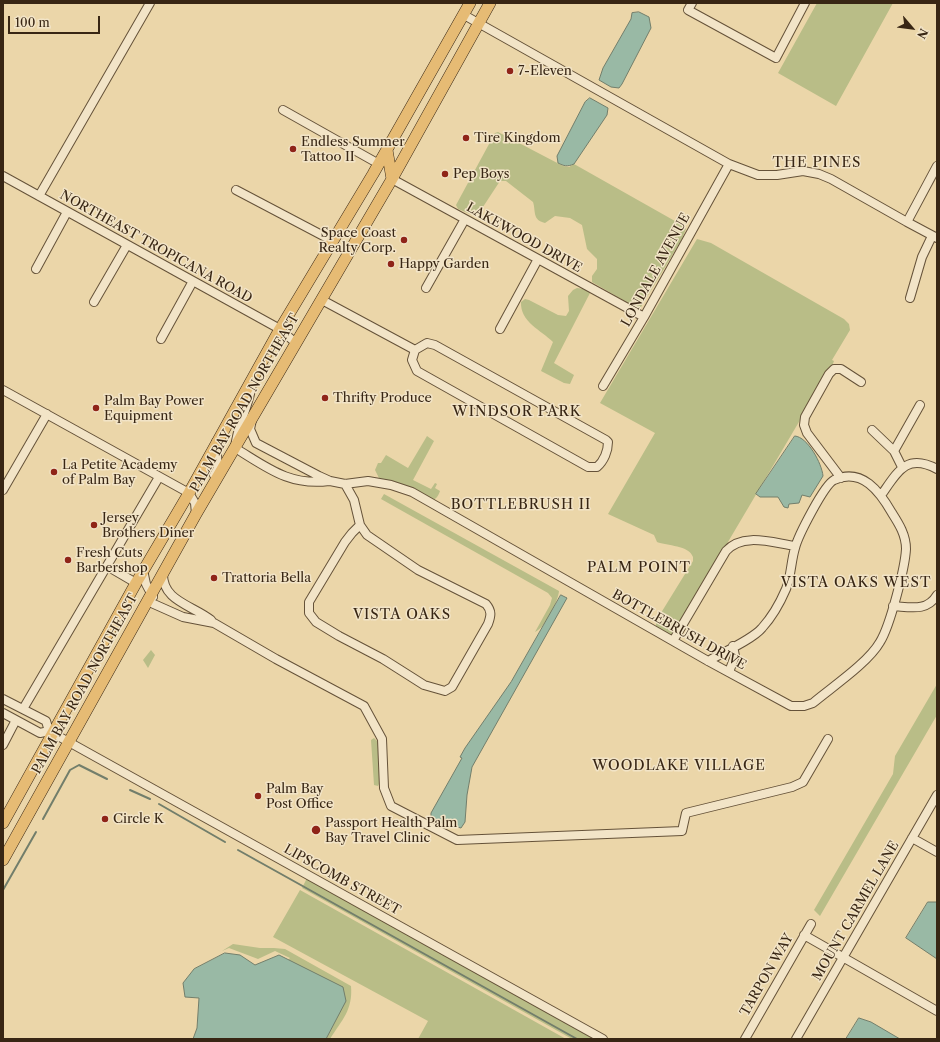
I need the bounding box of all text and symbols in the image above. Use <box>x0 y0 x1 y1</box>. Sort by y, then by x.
scale bar <box>10 8 102 34</box>
north arrow <box>892 8 932 48</box>
text: 100 m <box>15 15 50 30</box>
text: N <box>914 26 931 41</box>
place label: 7-Eleven <box>518 63 572 79</box>
marker: 7-Eleven <box>505 66 515 76</box>
place label: Tire Kingdom <box>474 130 561 146</box>
marker: Tire Kingdom <box>461 133 471 143</box>
place label: Endless Summer Tattoo II <box>301 134 405 165</box>
marker: Endless Summer Tattoo II <box>288 144 298 154</box>
district label: THE PINES <box>773 155 861 171</box>
place label: Pep Boys <box>453 166 509 182</box>
marker: Pep Boys <box>440 169 450 179</box>
street label: NORTHEAST TROPICANA ROAD <box>57 187 255 307</box>
street label: LAKEWOOD DRIVE <box>464 200 584 276</box>
street label: LONDALE AVENUE <box>618 211 694 329</box>
place label: Space Coast Realty Corp. <box>318 225 396 256</box>
marker: Space Coast Realty Corp. <box>399 235 409 245</box>
place label: Happy Garden <box>399 256 489 272</box>
marker: Happy Garden <box>386 259 396 269</box>
street label: PALM BAY ROAD NORTHEAST <box>187 311 303 495</box>
place label: Thrifty Produce <box>333 390 432 406</box>
place label: Palm Bay Power Equipment <box>104 393 204 424</box>
marker: Thrifty Produce <box>320 393 330 403</box>
marker: Palm Bay Power Equipment <box>91 403 101 413</box>
district label: WINDSOR PARK <box>452 404 582 420</box>
place label: La Petite Academy of Palm Bay <box>62 457 178 488</box>
marker: La Petite Academy of Palm Bay <box>49 467 59 477</box>
district label: BOTTLEBRUSH II <box>451 497 591 513</box>
place label: Jersey Brothers Diner <box>102 510 194 541</box>
marker: Jersey Brothers Diner <box>89 520 99 530</box>
place label: Fresh Cuts Barbershop <box>76 545 148 576</box>
marker: Fresh Cuts Barbershop <box>63 555 73 565</box>
district label: PALM POINT <box>587 560 691 576</box>
place label: Trattoria Bella <box>222 570 311 586</box>
marker: Trattoria Bella <box>209 573 219 583</box>
district label: VISTA OAKS WEST <box>781 575 931 591</box>
street label: BOTTLEBRUSH DRIVE <box>609 587 749 673</box>
street label: PALM BAY ROAD NORTHEAST <box>29 591 141 777</box>
district label: VISTA OAKS <box>353 607 451 623</box>
district label: WOODLAKE VILLAGE <box>592 758 766 774</box>
place label: Palm Bay Post Office <box>266 781 333 812</box>
marker: Palm Bay Post Office <box>253 791 263 801</box>
place label: Circle K <box>113 811 164 827</box>
marker: Circle K <box>100 814 110 824</box>
place label: Passport Health Palm Bay Travel Clinic <box>325 815 457 846</box>
marker: Passport Health Palm Bay Travel Clinic <box>310 824 322 836</box>
street label: MOUNT CARMEL LANE <box>810 838 902 984</box>
street label: LIPSCOMB STREET <box>281 841 403 919</box>
street label: TARPON WAY <box>737 931 797 1019</box>

